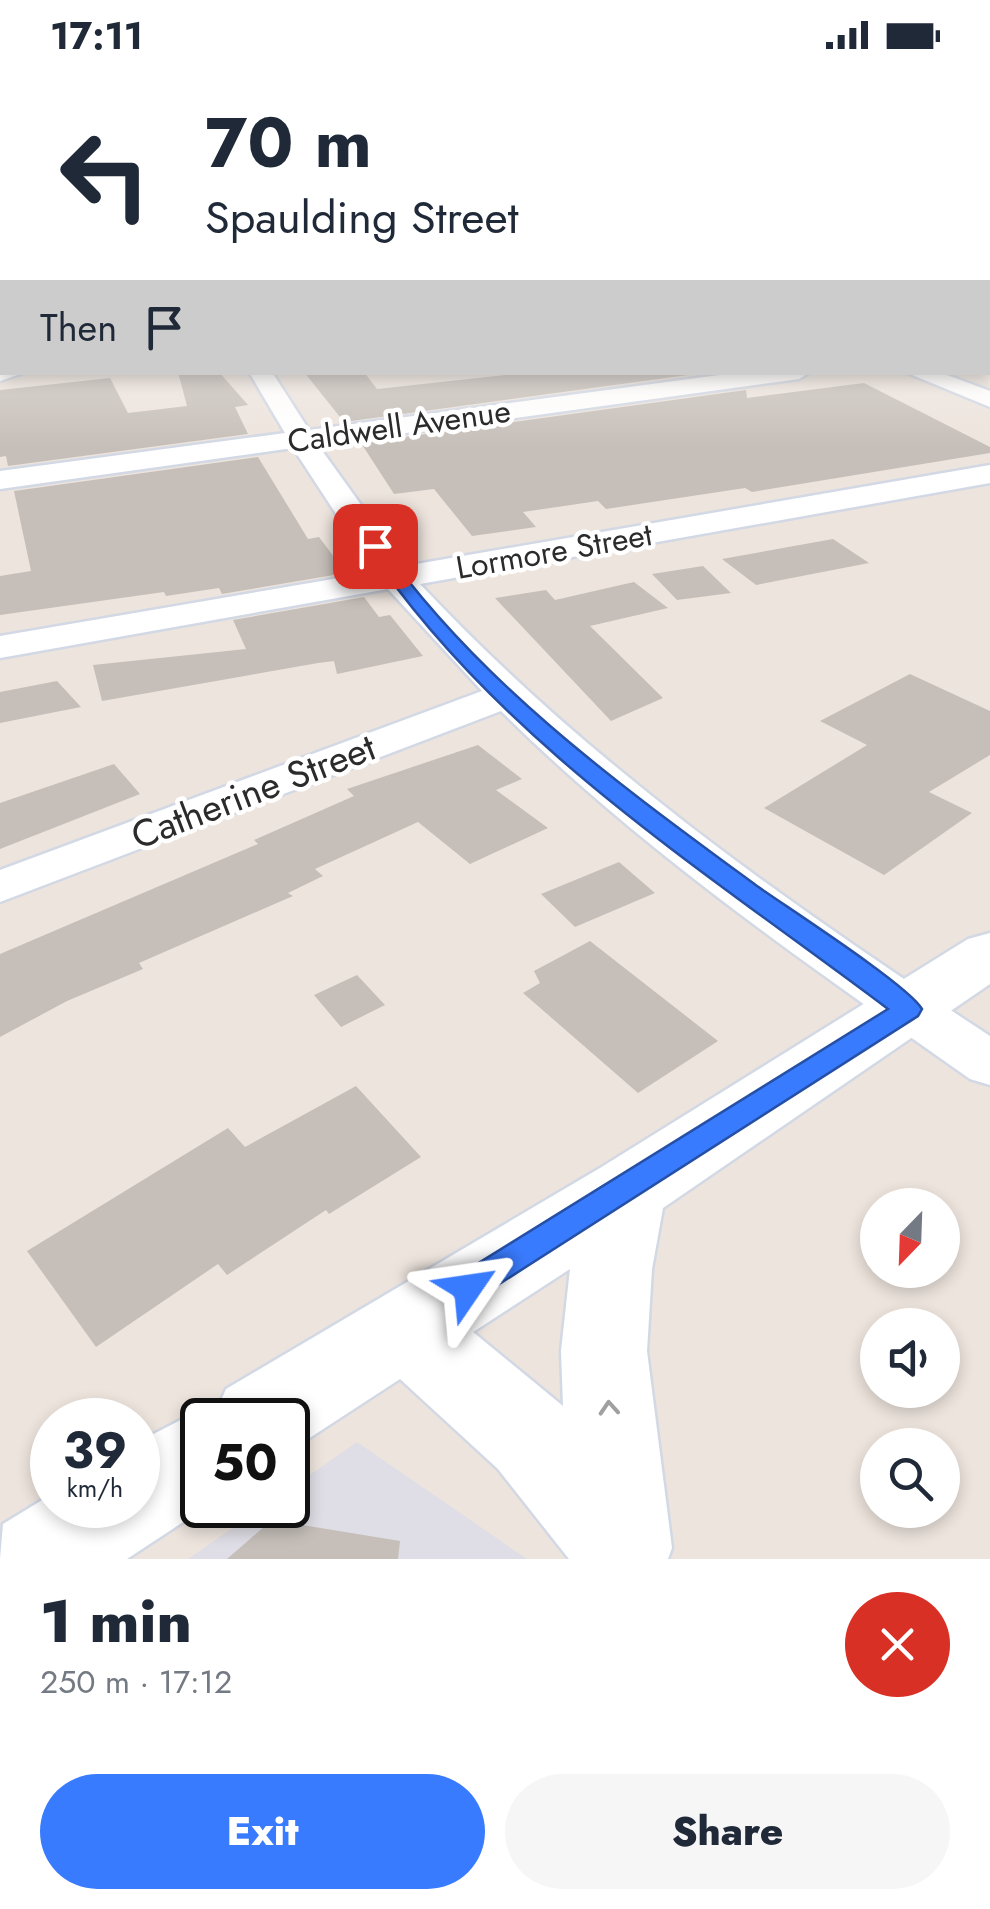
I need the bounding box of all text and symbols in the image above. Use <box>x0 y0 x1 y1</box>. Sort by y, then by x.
text: 17:11 <box>50 8 143 63</box>
text: 70 m <box>205 92 372 193</box>
icon: left <box>40 110 170 240</box>
text: Spaulding Street <box>205 185 518 250</box>
text: Then <box>40 300 117 355</box>
icon: arrive <box>137 300 192 355</box>
street label: Caldwell Avenue <box>285 388 513 464</box>
pin <box>333 504 418 589</box>
street label: Lormore Street <box>452 511 656 591</box>
icon: arrive <box>348 519 403 574</box>
street label: Catherine Street <box>123 719 383 863</box>
north arrow <box>860 1188 960 1288</box>
map controls <box>860 1188 960 1528</box>
position arrow <box>416 1236 520 1340</box>
button: sound <box>860 1308 960 1408</box>
speed limit sign: 50 <box>180 1398 310 1528</box>
one-way arrow <box>598 1399 620 1415</box>
text: 39 <box>63 1414 127 1487</box>
button: search <box>860 1428 960 1528</box>
text: km/h <box>67 1470 123 1506</box>
text: 1 min <box>40 1578 192 1665</box>
button: close <box>845 1592 950 1697</box>
text: 250 m · 17:12 <box>40 1659 232 1705</box>
button: Exit <box>40 1774 485 1889</box>
button: Share <box>505 1774 950 1889</box>

